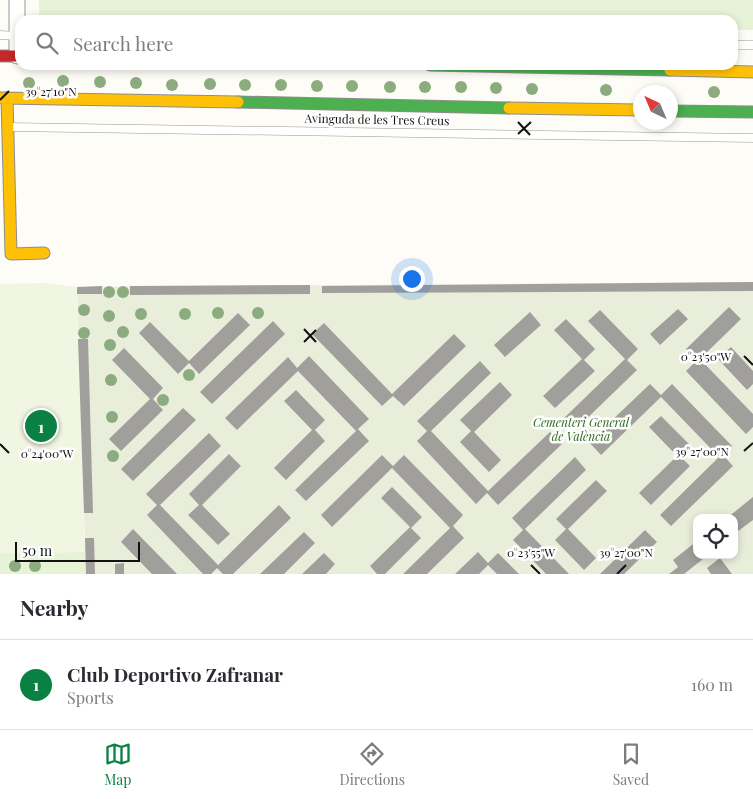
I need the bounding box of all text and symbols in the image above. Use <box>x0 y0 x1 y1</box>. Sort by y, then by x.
search box <box>15 15 738 70</box>
icon: search <box>33 29 61 57</box>
text: Search here <box>73 30 173 56</box>
text: 39°27'10"N <box>25 83 77 99</box>
north arrow <box>633 85 678 130</box>
street label: Avinguda de les Tres Creus <box>303 110 450 128</box>
your location <box>399 266 425 292</box>
text: 0°23'50"W <box>681 348 731 364</box>
pin: 1 <box>25 407 57 445</box>
park label: Cementeri General de València <box>533 414 630 444</box>
text: 39°27'00"N <box>675 443 729 459</box>
text: 0°24'00"W <box>21 445 73 461</box>
map controls <box>693 514 738 559</box>
button: locate <box>693 514 738 559</box>
scale bar <box>15 539 140 562</box>
text: 50 m <box>22 541 52 560</box>
text: 0°23'55"W <box>507 544 555 560</box>
text: 39°27'00"N <box>599 544 653 560</box>
text: Nearby <box>20 593 89 621</box>
text: Club Deportivo Zafranar <box>67 661 283 687</box>
text: 1 <box>33 674 39 695</box>
text: 160 m <box>691 674 733 695</box>
text: Sports <box>67 687 114 708</box>
tab: Map <box>104 740 132 789</box>
tab: Directions <box>340 740 405 789</box>
tab: Saved <box>613 740 649 789</box>

